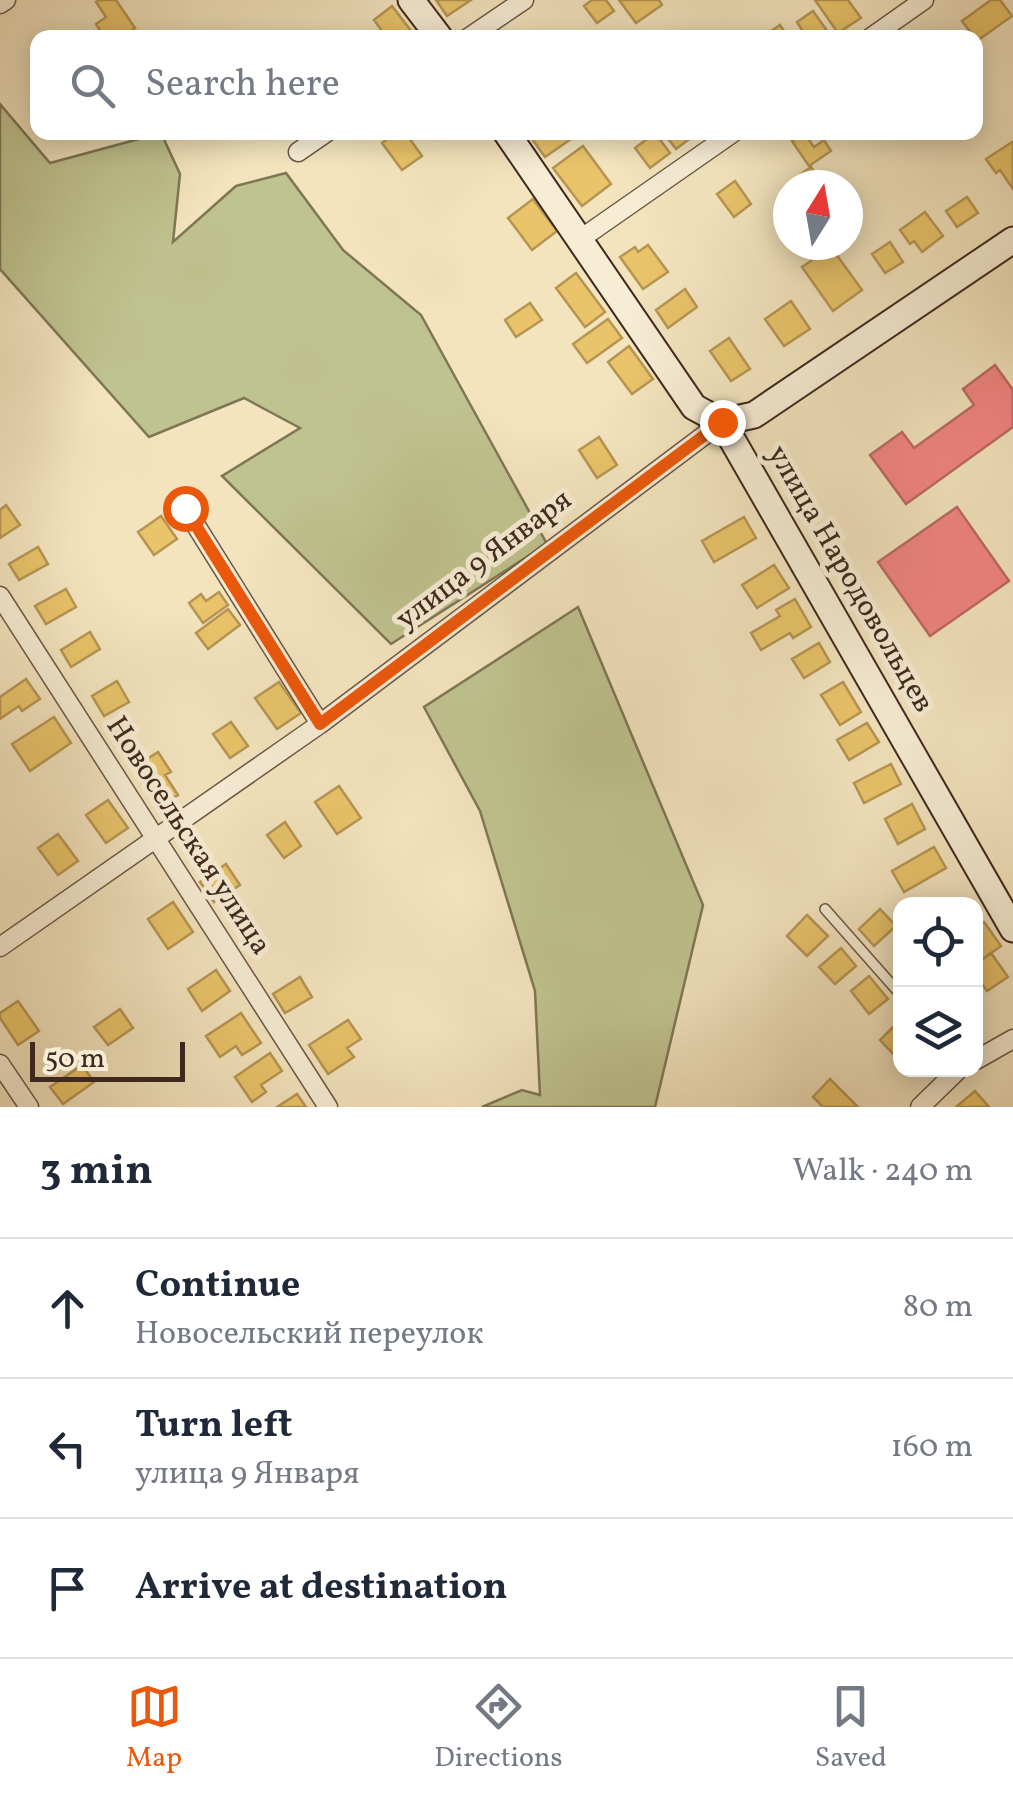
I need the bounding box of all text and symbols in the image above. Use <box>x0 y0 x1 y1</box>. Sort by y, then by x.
search box <box>30 30 983 140</box>
icon: search <box>65 58 120 113</box>
text: Search here <box>145 59 340 112</box>
north arrow <box>773 170 863 260</box>
route end <box>700 400 746 446</box>
street label: улица Народовольцев <box>756 438 944 720</box>
street label: улица 9 Января <box>387 480 581 640</box>
route start <box>163 486 209 532</box>
street label: Новосельская улица <box>95 708 281 964</box>
map controls <box>893 897 983 1077</box>
button: locate <box>893 897 983 987</box>
button: layers <box>893 987 983 1077</box>
scale bar <box>30 1037 185 1082</box>
text: 50 m <box>45 1040 105 1079</box>
text: 3 min <box>40 1143 153 1202</box>
text: Walk · 240 m <box>792 1150 973 1194</box>
text: Continue <box>135 1260 300 1313</box>
icon: ahead <box>40 1281 95 1336</box>
text: 80 m <box>903 1286 973 1330</box>
text: Новосельский переулок <box>135 1313 483 1357</box>
text: Turn left <box>135 1400 292 1453</box>
icon: left <box>40 1421 95 1476</box>
text: 160 m <box>890 1426 973 1470</box>
text: улица 9 Января <box>135 1453 360 1497</box>
icon: arrive <box>40 1561 95 1616</box>
text: Arrive at destination <box>135 1562 508 1615</box>
tab: Map <box>126 1679 182 1778</box>
tab: Directions <box>434 1679 563 1778</box>
tab: Saved <box>815 1679 887 1778</box>

